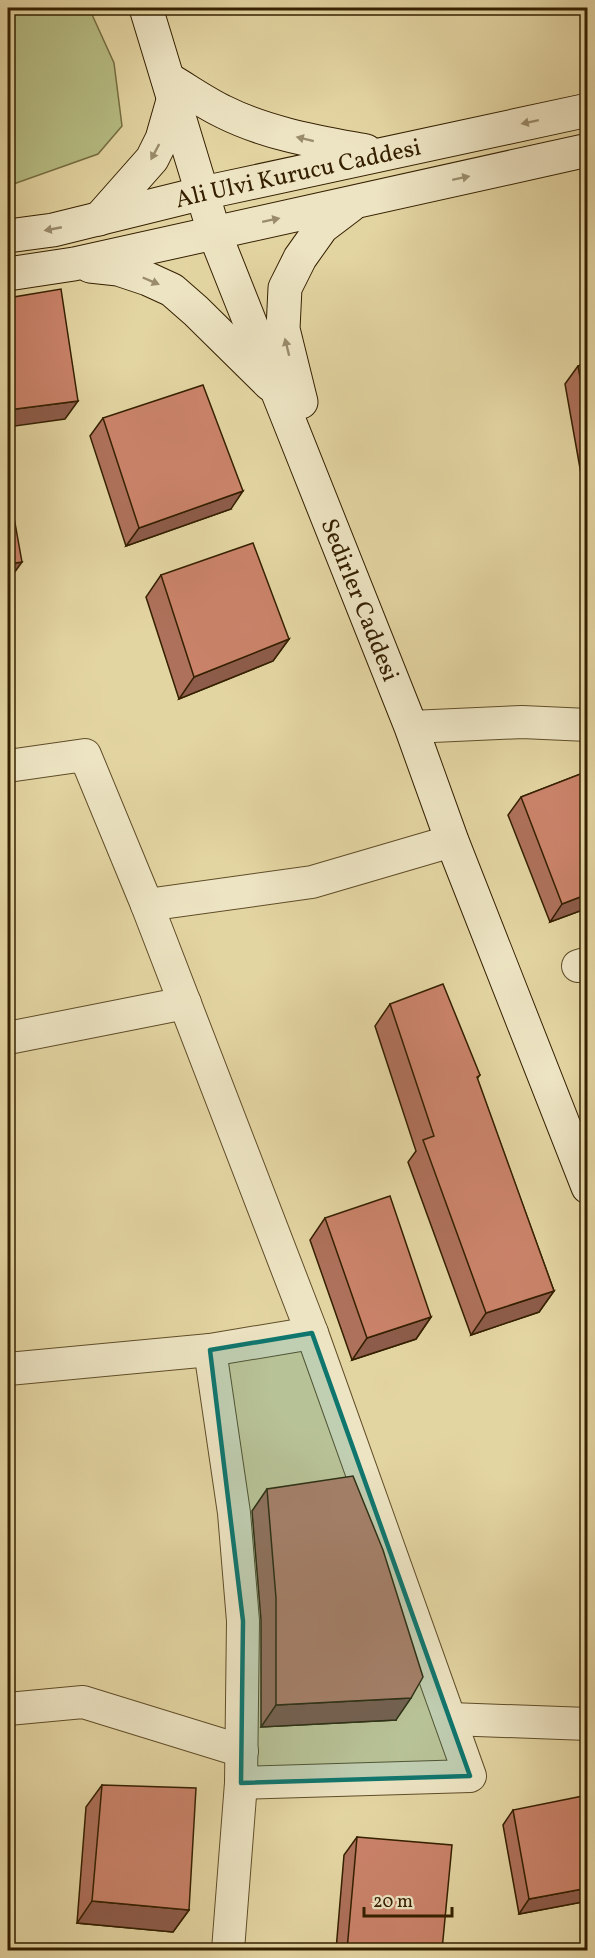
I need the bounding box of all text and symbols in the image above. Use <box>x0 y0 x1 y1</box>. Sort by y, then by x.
one-way arrow <box>521 118 540 127</box>
street label: Ali Ulvi Kurucu Caddesi <box>172 131 424 218</box>
one-way arrow <box>295 134 314 144</box>
one-way arrow <box>150 144 160 161</box>
one-way arrow <box>452 173 471 182</box>
one-way arrow <box>261 214 280 224</box>
one-way arrow <box>44 225 63 234</box>
one-way arrow <box>142 276 160 286</box>
one-way arrow <box>282 338 292 356</box>
street label: Sedirler Caddesi <box>311 514 406 687</box>
scale bar <box>364 1880 452 1918</box>
text: 20 m <box>373 1890 413 1915</box>

